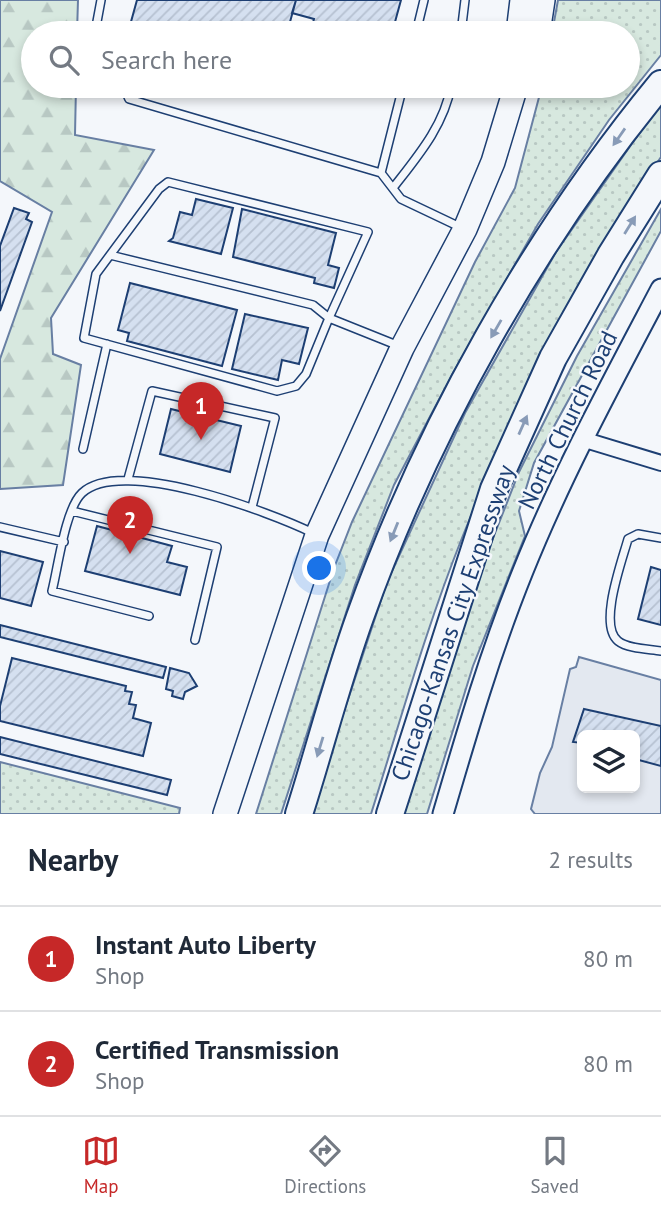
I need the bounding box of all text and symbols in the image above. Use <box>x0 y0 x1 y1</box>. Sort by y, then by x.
search box <box>21 21 640 98</box>
icon: search <box>45 41 83 79</box>
text: Search here <box>101 43 232 76</box>
one-way arrow <box>612 127 625 147</box>
one-way arrow <box>623 215 636 234</box>
one-way arrow <box>490 319 502 338</box>
street label: North Church Road <box>511 326 624 514</box>
pin: 1 <box>178 382 224 440</box>
one-way arrow <box>517 415 529 435</box>
street label: Chicago-Kansas City Expressway <box>384 461 521 785</box>
pin: 2 <box>107 496 153 554</box>
one-way arrow <box>388 521 399 542</box>
your location <box>302 551 336 585</box>
map controls <box>577 730 640 793</box>
button: layers <box>577 730 640 793</box>
one-way arrow <box>315 736 325 757</box>
text: Nearby <box>28 840 118 879</box>
text: 2 results <box>549 845 633 874</box>
text: Instant Auto Liberty <box>95 928 316 961</box>
text: 1 <box>44 944 58 973</box>
text: 80 m <box>583 944 633 973</box>
text: Shop <box>95 961 145 990</box>
text: Certified Transmission <box>95 1033 339 1066</box>
text: 2 <box>44 1049 58 1078</box>
text: 80 m <box>583 1049 633 1078</box>
text: Shop <box>95 1066 145 1095</box>
tab: Map <box>82 1132 120 1198</box>
tab: Directions <box>284 1132 366 1198</box>
tab: Saved <box>531 1132 579 1198</box>

